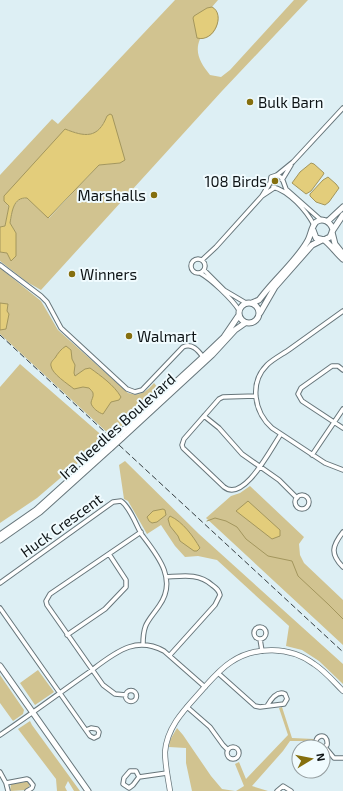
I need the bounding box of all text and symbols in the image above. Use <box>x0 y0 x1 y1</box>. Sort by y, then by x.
place label: Bulk Barn <box>258 93 323 111</box>
marker: Bulk Barn <box>245 97 255 107</box>
place label: 108 Birds <box>204 172 267 190</box>
marker: 108 Birds <box>270 176 280 186</box>
place label: Marshalls <box>77 186 146 204</box>
marker: Marshalls <box>149 190 159 200</box>
place label: Winners <box>80 265 137 283</box>
marker: Winners <box>67 269 77 279</box>
place label: Walmart <box>137 327 197 345</box>
marker: Walmart <box>124 331 134 341</box>
street label: Ira Needles Boulevard <box>55 369 179 483</box>
street label: Huck Crescent <box>17 489 106 561</box>
north arrow <box>291 739 331 779</box>
text: N <box>314 752 328 762</box>

